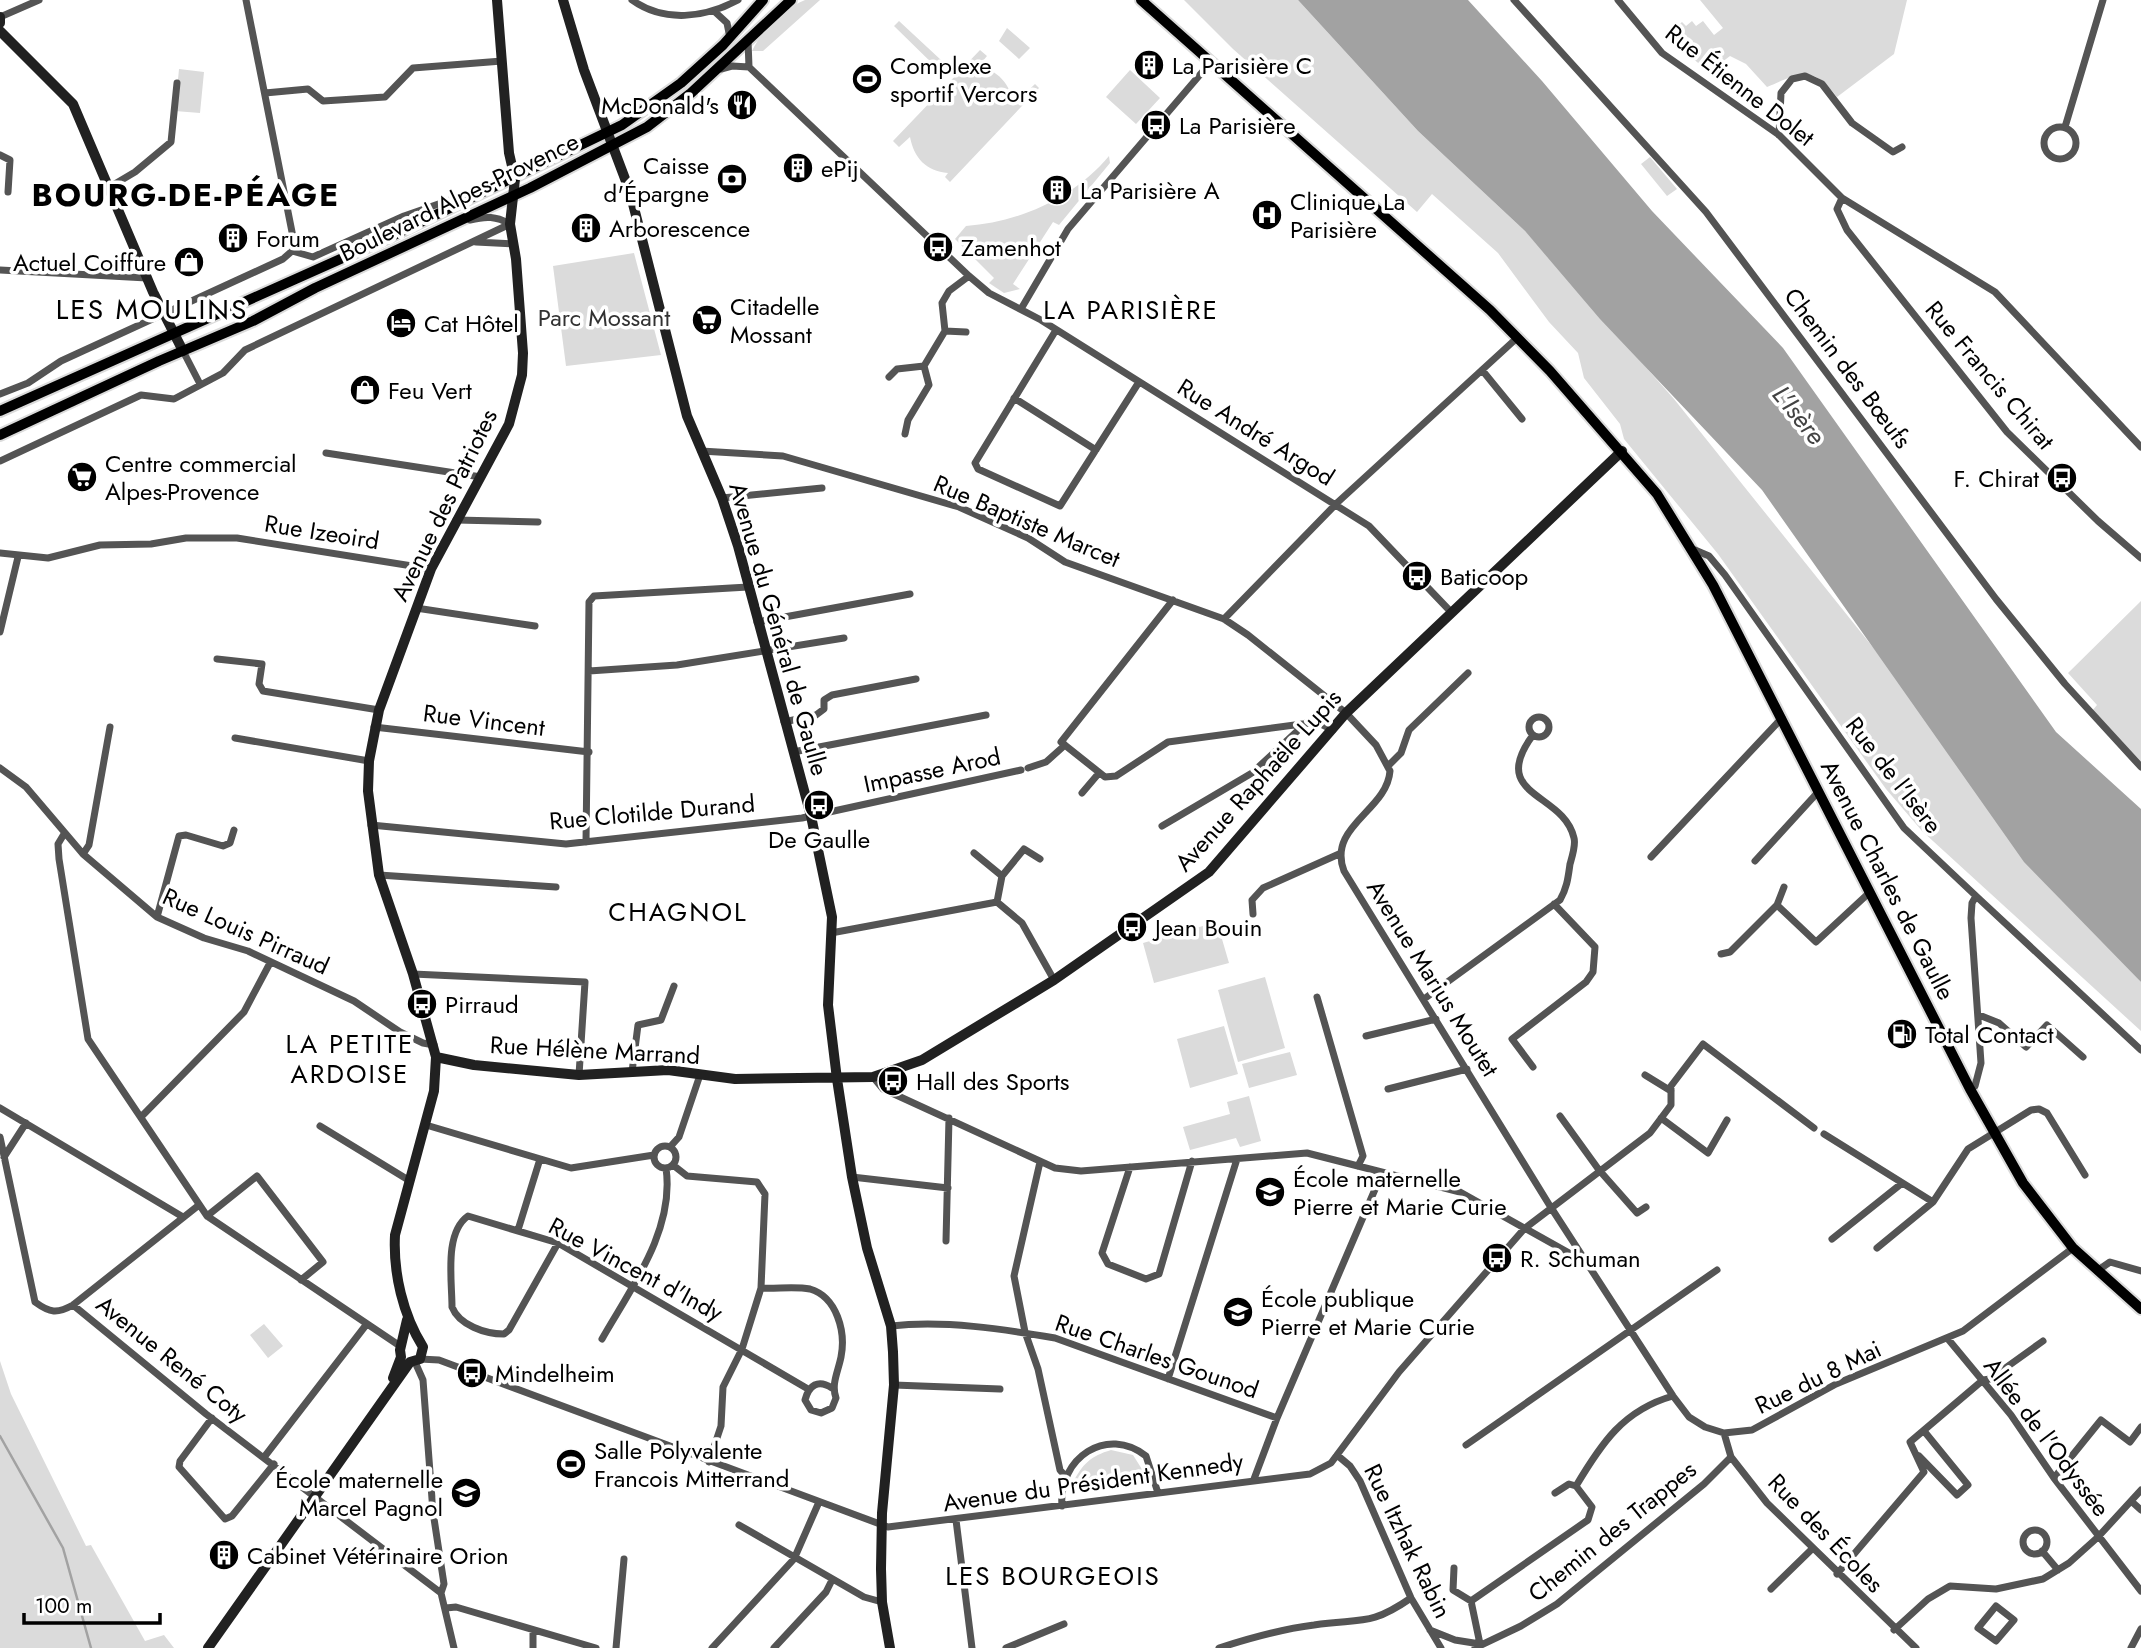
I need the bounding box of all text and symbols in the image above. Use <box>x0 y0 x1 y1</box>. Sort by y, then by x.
street label: Rue Étienne Dolet <box>1658 15 1822 155</box>
place label: Complexe sportif Vercors <box>890 48 1037 111</box>
building icon: La Parisière C <box>1132 48 1166 82</box>
place label: La Parisière C <box>1172 48 1312 83</box>
sports icon: Complexe sportif Vercors <box>850 62 884 96</box>
place label: McDonald's <box>601 88 719 123</box>
restaurant icon: McDonald's <box>725 88 759 122</box>
bus stop icon: La Parisière <box>1139 108 1173 142</box>
place label: La Parisière <box>1179 108 1296 143</box>
street label: Boulevard Alpes-Provence <box>333 124 585 270</box>
place label: Caisse d'Épargne <box>604 148 709 211</box>
building icon: ePij <box>781 151 815 185</box>
place label: ePij <box>821 151 859 186</box>
bank icon: Caisse d'Épargne <box>715 162 749 196</box>
district label: BOURG-DE-PÉAGE <box>32 172 340 218</box>
building icon: La Parisière A <box>1040 173 1074 207</box>
place label: La Parisière A <box>1080 173 1220 208</box>
place label: Clinique La Parisière <box>1290 184 1405 247</box>
hospital icon: Clinique La Parisière <box>1250 198 1284 232</box>
building icon: Arborescence <box>569 211 603 245</box>
place label: Arborescence <box>609 211 750 246</box>
building icon: Forum <box>216 221 250 255</box>
place label: Forum <box>256 221 320 256</box>
bus stop icon: Zamenhot <box>921 230 955 264</box>
place label: Zamenhot <box>961 230 1061 265</box>
place label: Actuel Coiffure <box>13 245 166 280</box>
shop icon: Actuel Coiffure <box>172 245 206 279</box>
street label: Chemin des Bœufs <box>1776 280 1920 456</box>
district label: LES MOULINS <box>56 289 248 330</box>
place label: Citadelle Mossant <box>730 289 819 352</box>
district label: LA PARISIÈRE <box>1043 291 1219 329</box>
street label: Rue Francis Chirat <box>1917 293 2063 457</box>
park label: Parc Mossant <box>538 300 670 335</box>
supermarket icon: Citadelle Mossant <box>690 303 724 337</box>
hotel icon: Cat Hôtel <box>384 306 418 340</box>
place label: Cat Hôtel <box>424 306 519 341</box>
street label: Rue André Argod <box>1171 370 1341 494</box>
shop icon: Feu Vert <box>348 373 382 407</box>
place label: Feu Vert <box>388 373 472 408</box>
water label: L'Isère <box>1763 377 1835 453</box>
street label: Avenue des Patriotes <box>382 403 506 607</box>
place label: Centre commercial Alpes-Provence <box>105 446 297 509</box>
supermarket icon: Centre commercial Alpes-Provence <box>65 460 99 494</box>
place label: F. Chirat <box>1953 461 2039 496</box>
bus stop icon: F. Chirat <box>2045 461 2079 495</box>
street label: Rue Baptiste Marcet <box>928 466 1126 576</box>
street label: Avenue du Général de Gaulle <box>720 478 838 780</box>
street label: Rue Izeoird <box>262 506 382 558</box>
bus stop icon: Baticoop <box>1400 559 1434 593</box>
place label: Baticoop <box>1440 559 1528 594</box>
street label: Avenue Raphaële Lupis <box>1166 681 1350 879</box>
street label: Rue Vincent <box>421 695 547 745</box>
street label: Rue de l'Isère <box>1837 709 1951 841</box>
street label: Impasse Arod <box>860 738 1004 802</box>
street label: Avenue Charles de Gaulle <box>1812 754 1964 1006</box>
street label: Rue Clotilde Durand <box>548 786 756 838</box>
bus stop icon: De Gaulle <box>802 788 836 822</box>
place label: De Gaulle <box>768 822 870 857</box>
street label: Avenue Marius Moutet <box>1358 873 1508 1083</box>
street label: Rue Louis Pirraud <box>157 879 335 983</box>
district label: CHAGNOL <box>608 893 748 931</box>
bus stop icon: Jean Bouin <box>1115 910 1149 944</box>
place label: Jean Bouin <box>1152 910 1262 945</box>
bus stop icon: Pirraud <box>405 987 439 1021</box>
place label: Pirraud <box>445 987 519 1022</box>
fuel station icon: Total Contact <box>1885 1017 1919 1051</box>
place label: Total Contact <box>1925 1017 2054 1052</box>
district label: LA PETITE ARDOISE <box>286 1025 414 1093</box>
street label: Rue Hélène Marrand <box>489 1027 701 1073</box>
bus stop icon: Hall des Sports <box>876 1064 910 1098</box>
place label: Hall des Sports <box>916 1064 1069 1099</box>
place label: École maternelle Pierre et Marie Curie <box>1293 1161 1507 1224</box>
school or university icon: École maternelle Pierre et Marie Curie <box>1253 1175 1287 1209</box>
street label: Rue Vincent d'Indy <box>543 1208 730 1330</box>
bus stop icon: R. Schuman <box>1480 1241 1514 1275</box>
place label: R. Schuman <box>1520 1241 1641 1276</box>
place label: École publique Pierre et Marie Curie <box>1261 1281 1475 1344</box>
street label: Avenue René Coty <box>89 1287 256 1431</box>
school or university icon: École publique Pierre et Marie Curie <box>1221 1295 1255 1329</box>
street label: Rue Charles Gounod <box>1051 1305 1263 1407</box>
street label: Rue du 8 Mai <box>1749 1331 1887 1423</box>
street label: Allée de l'Odyssée <box>1976 1350 2118 1524</box>
bus stop icon: Mindelheim <box>455 1356 489 1390</box>
place label: Mindelheim <box>495 1356 615 1391</box>
place label: Salle Polyvalente Francois Mitterrand <box>594 1433 789 1496</box>
street label: Avenue du Président Kennedy <box>941 1444 1246 1520</box>
sports icon: Salle Polyvalente Francois Mitterrand <box>554 1447 588 1481</box>
street label: Chemin des Trappes <box>1520 1452 1704 1610</box>
street label: Rue Itzhak Rabin <box>1356 1458 1460 1624</box>
place label: École maternelle Marcel Pagnol <box>275 1462 443 1525</box>
street label: Rue des Écoles <box>1760 1466 1892 1600</box>
school or university icon: École maternelle Marcel Pagnol <box>449 1476 483 1510</box>
building icon: Cabinet Vétérinaire Orion <box>207 1538 241 1572</box>
place label: Cabinet Vétérinaire Orion <box>247 1538 509 1573</box>
district label: LES BOURGEOIS <box>945 1557 1161 1595</box>
scale bar <box>24 1582 161 1626</box>
text: 100 m <box>35 1591 92 1621</box>

